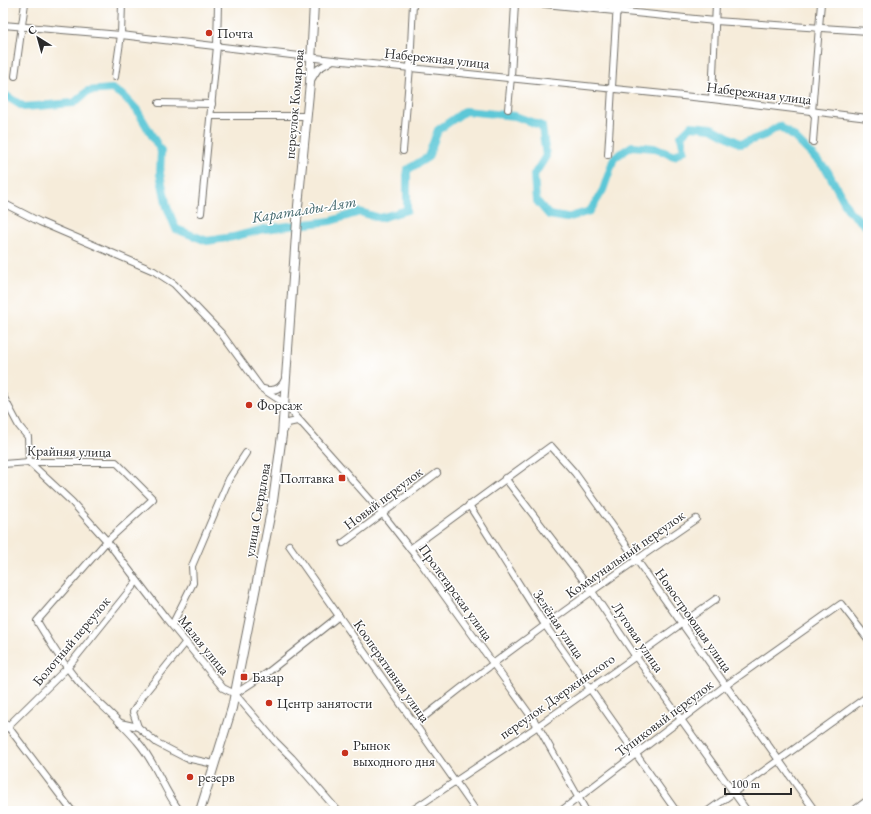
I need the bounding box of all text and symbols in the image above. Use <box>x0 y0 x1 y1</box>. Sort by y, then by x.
north arrow <box>18 18 58 58</box>
text: С <box>25 22 39 38</box>
place label: Почта <box>217 24 254 42</box>
marker: Почта <box>204 28 214 38</box>
street label: Набережная улица <box>383 44 491 73</box>
street label: переулок Комарова <box>280 48 308 160</box>
street label: Набережная улица <box>705 78 813 108</box>
water label: Караталды-Аят <box>249 191 358 227</box>
place label: Форсаж <box>257 396 303 414</box>
marker: Форсаж <box>244 400 254 410</box>
street label: Крайняя улица <box>27 441 112 461</box>
street label: улица Свердлова <box>240 461 274 558</box>
street label: Новый переулок <box>340 462 426 534</box>
place label: Полтавка <box>280 469 334 487</box>
marker: Полтавка <box>337 473 347 483</box>
street label: Коммунальный переулок <box>562 506 689 602</box>
street label: Пролетарская улица <box>415 540 497 644</box>
street label: Новостроющая улица <box>651 564 737 676</box>
street label: Зелёная улица <box>529 586 589 662</box>
street label: Болотный переулок <box>28 592 114 690</box>
street label: Луговая улица <box>608 598 668 676</box>
street label: Малая улица <box>174 611 234 679</box>
street label: Кооперативная улица <box>350 616 434 726</box>
street label: переулок Дзержинского <box>496 649 618 743</box>
place label: Базар <box>252 668 284 686</box>
marker: Базар <box>239 672 249 682</box>
street label: Тупиковый переулок <box>611 675 717 761</box>
place label: Центр занятости <box>277 694 373 712</box>
marker: Центр занятости <box>264 698 274 708</box>
place label: Рынок выходного дня <box>353 736 435 770</box>
marker: Рынок выходного дня <box>340 748 350 758</box>
place label: резерв <box>198 768 235 786</box>
scale bar <box>725 770 791 796</box>
marker: резерв <box>185 772 195 782</box>
text: 100 m <box>731 776 761 792</box>

